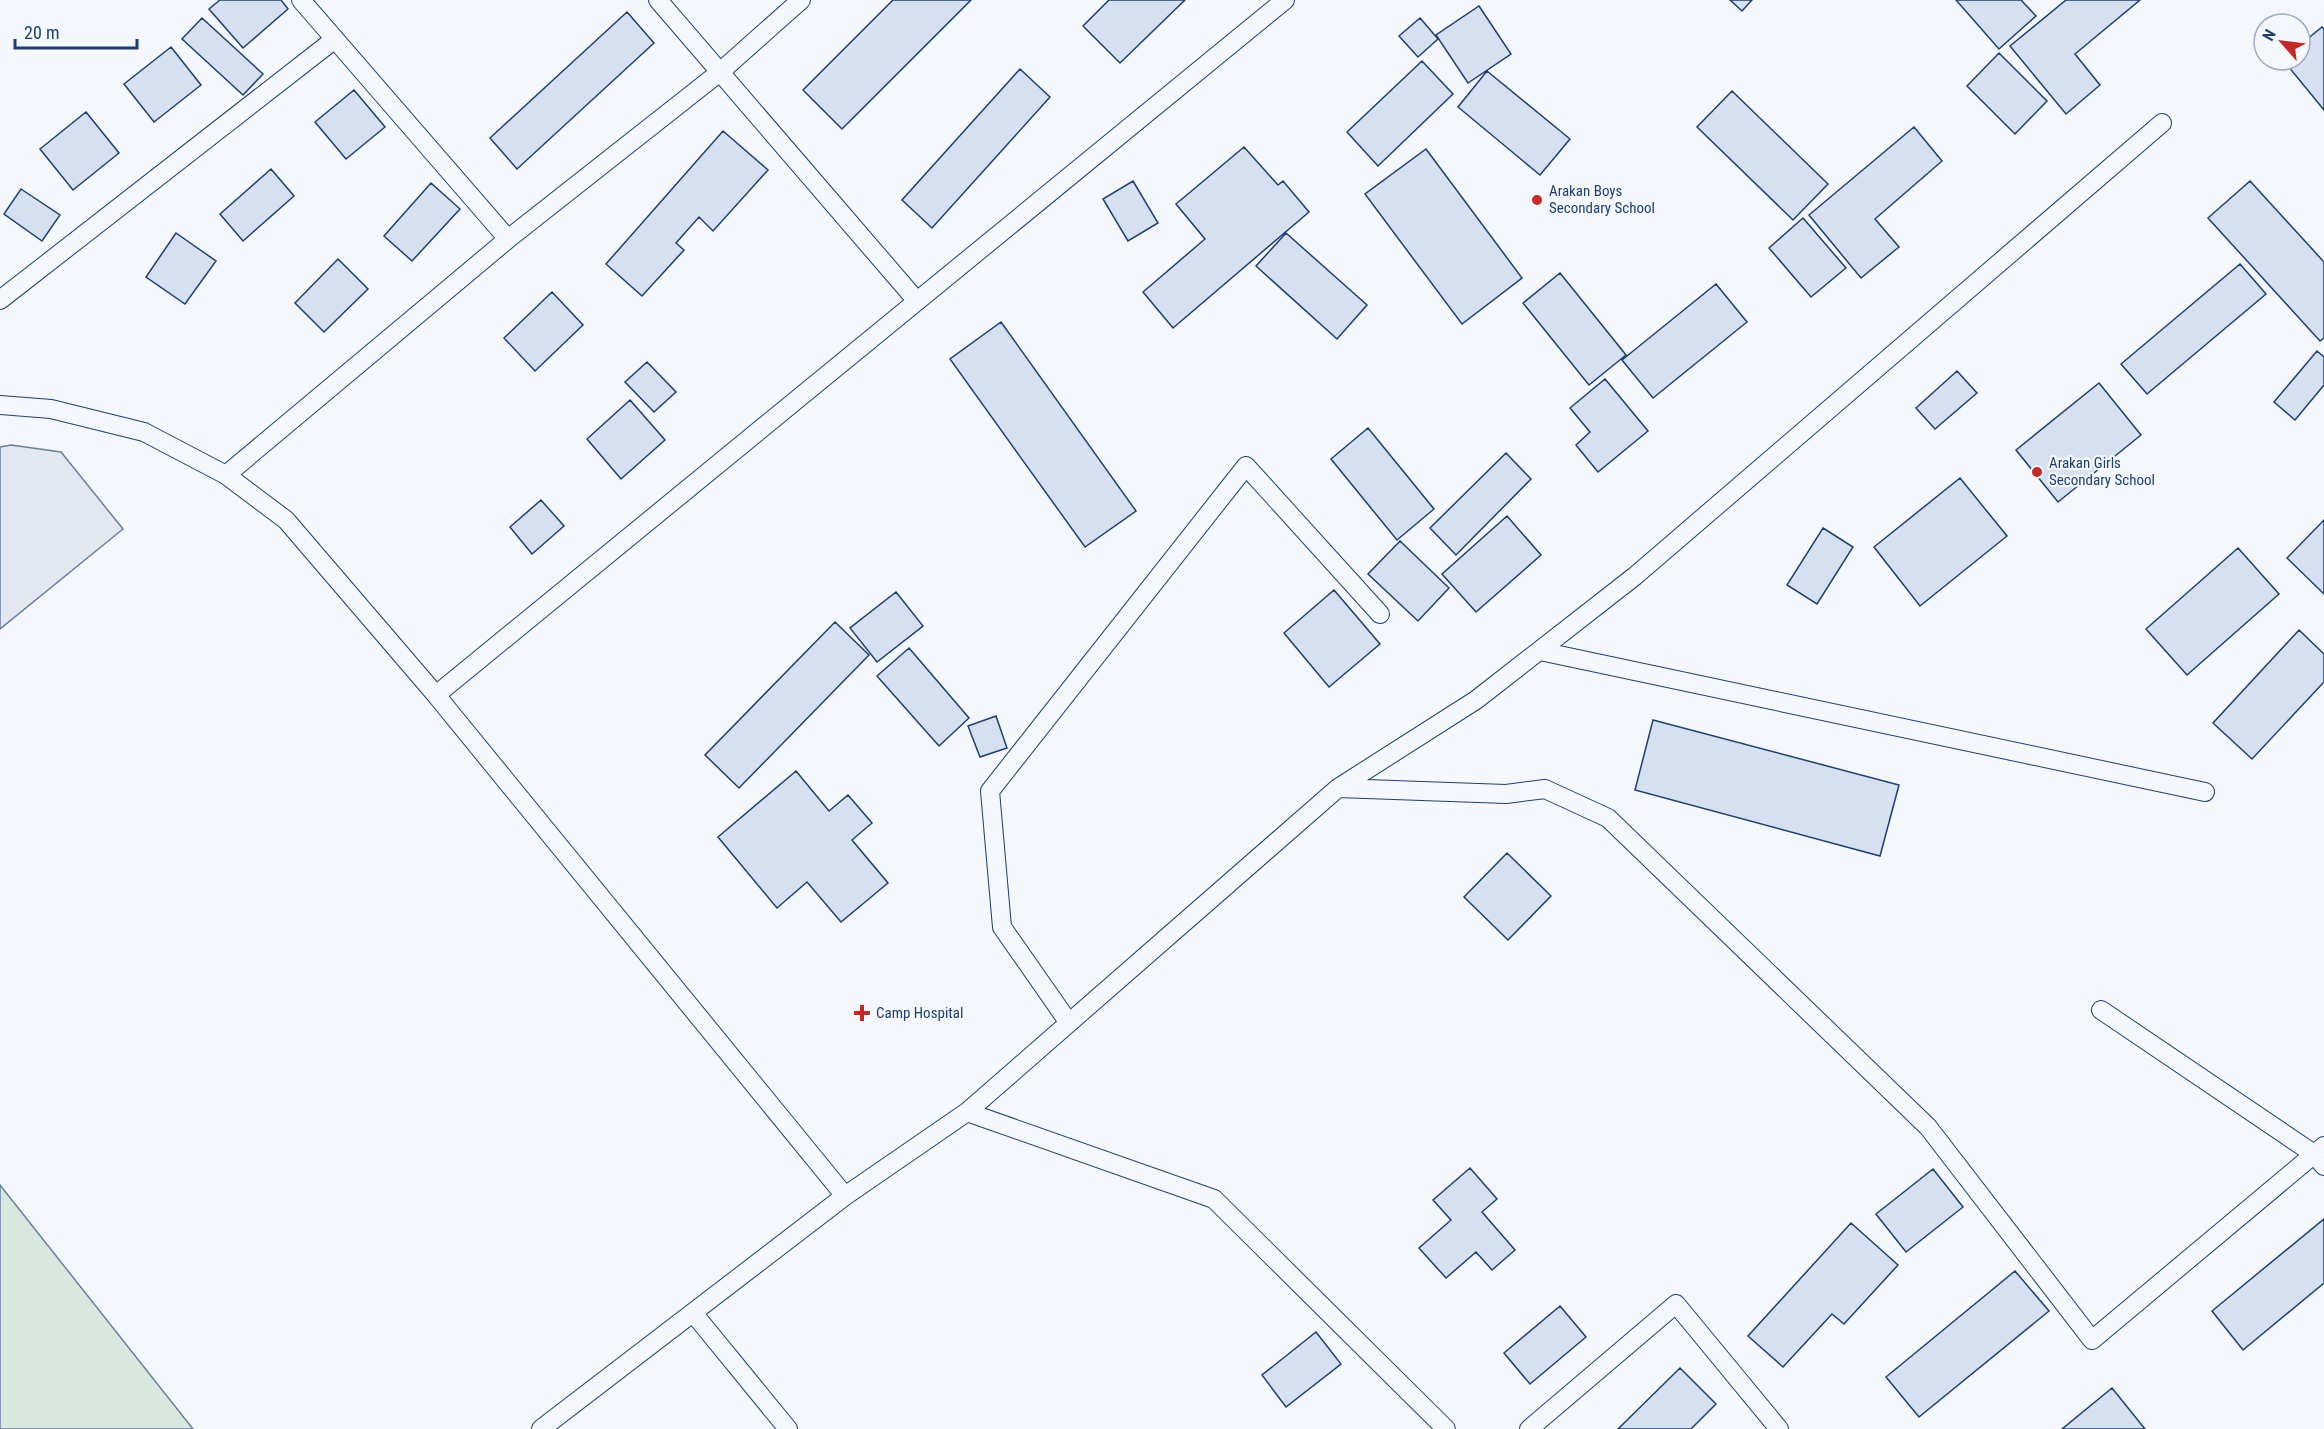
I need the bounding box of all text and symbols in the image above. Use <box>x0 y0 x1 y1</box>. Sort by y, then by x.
scale bar <box>15 12 136 50</box>
north arrow <box>2252 12 2312 72</box>
text: 20 m <box>24 22 59 43</box>
text: N <box>2259 26 2280 44</box>
place label: Arakan Boys Secondary School <box>1549 182 1655 217</box>
marker: Arakan Boys Secondary School <box>1530 193 1544 207</box>
place label: Arakan Girls Secondary School <box>2049 454 2155 489</box>
marker: Arakan Girls Secondary School <box>2030 465 2044 479</box>
marker: Camp Hospital <box>853 1004 871 1022</box>
place label: Camp Hospital <box>876 1004 963 1022</box>

